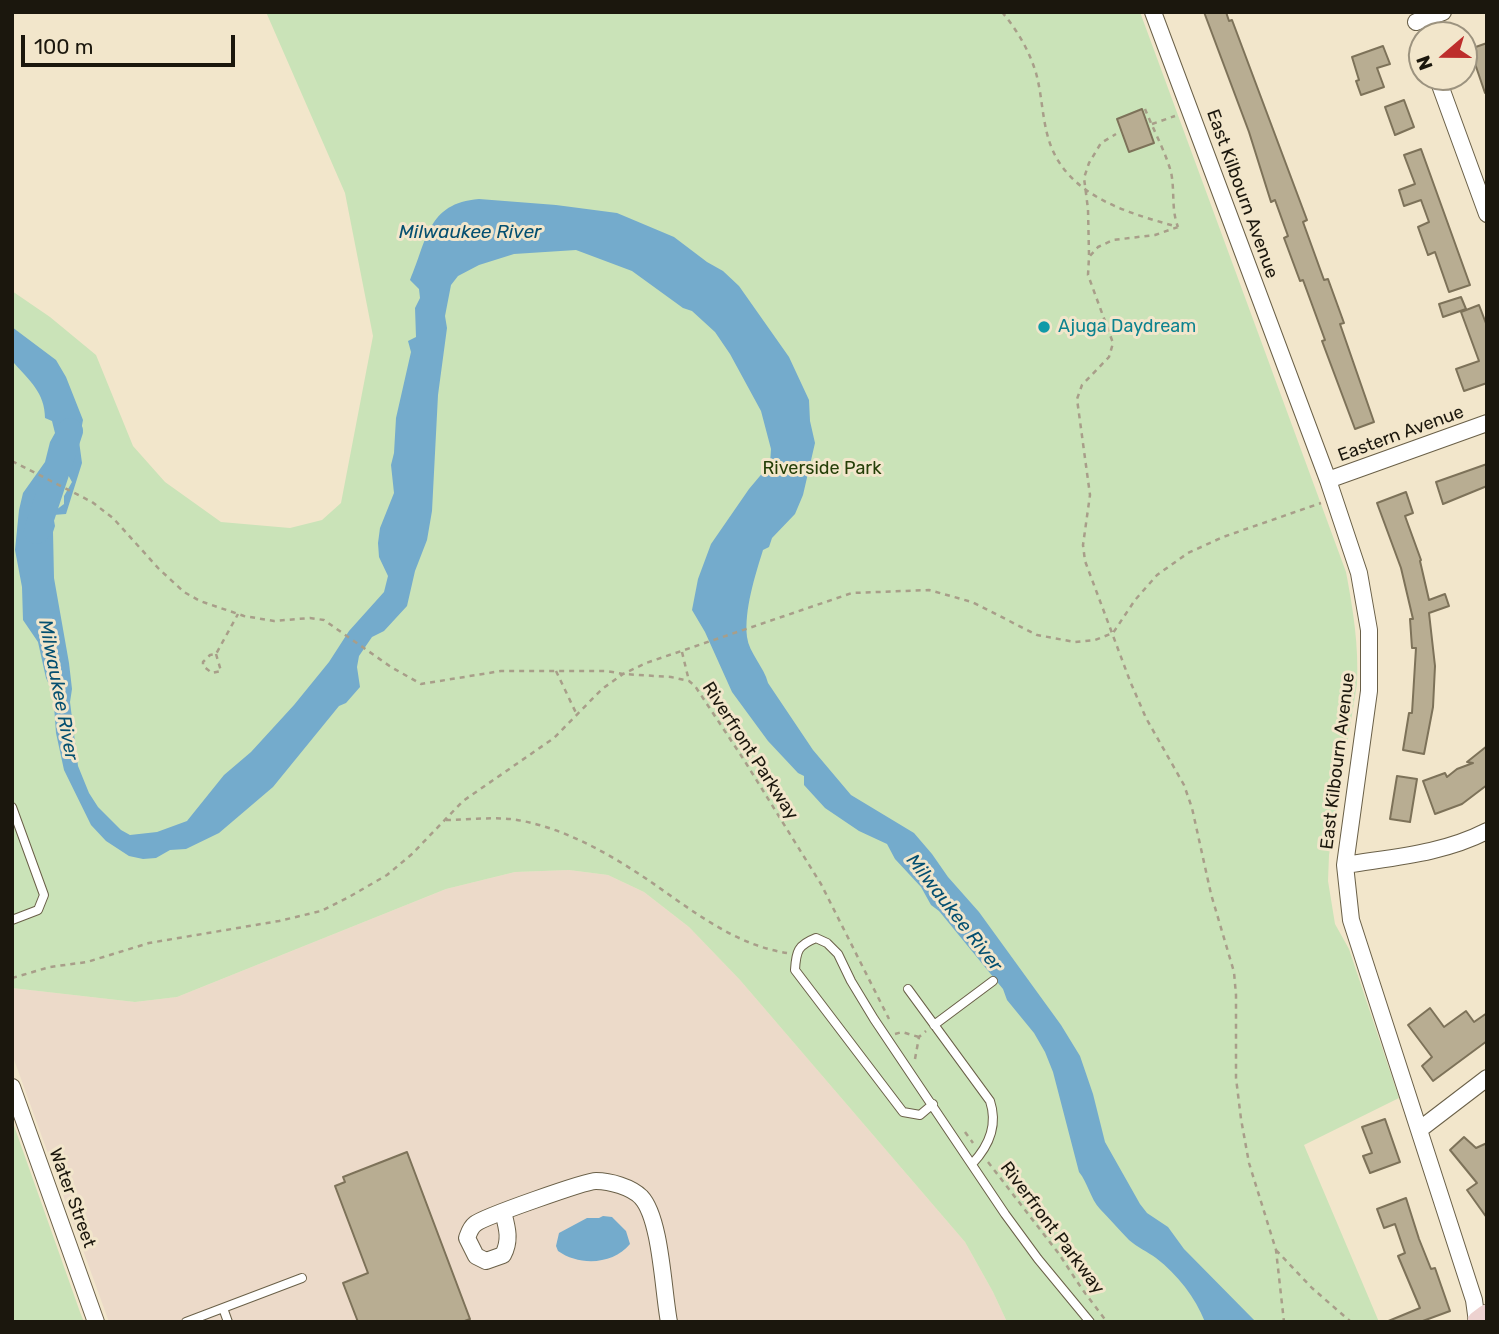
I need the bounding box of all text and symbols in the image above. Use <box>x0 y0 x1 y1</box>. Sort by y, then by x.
scale bar <box>24 21 238 65</box>
north arrow <box>1408 21 1478 91</box>
text: 100 m <box>34 34 93 59</box>
text: N <box>1412 52 1438 73</box>
street label: East Kilbourn Avenue <box>1201 107 1283 281</box>
water label: Milwaukee River <box>399 222 541 244</box>
place label: Ajuga Daydream <box>1058 316 1196 338</box>
marker: Ajuga Daydream <box>1036 319 1052 335</box>
street label: Eastern Avenue <box>1335 401 1467 467</box>
park label: Riverside Park <box>763 458 881 480</box>
water label: Milwaukee River <box>33 618 83 762</box>
street label: East Kilbourn Avenue <box>1316 671 1360 851</box>
street label: Riverfront Parkway <box>697 678 803 824</box>
water label: Milwaukee River <box>901 850 1007 976</box>
street label: Water Street <box>44 1145 100 1251</box>
street label: Riverfront Parkway <box>995 1158 1109 1298</box>

